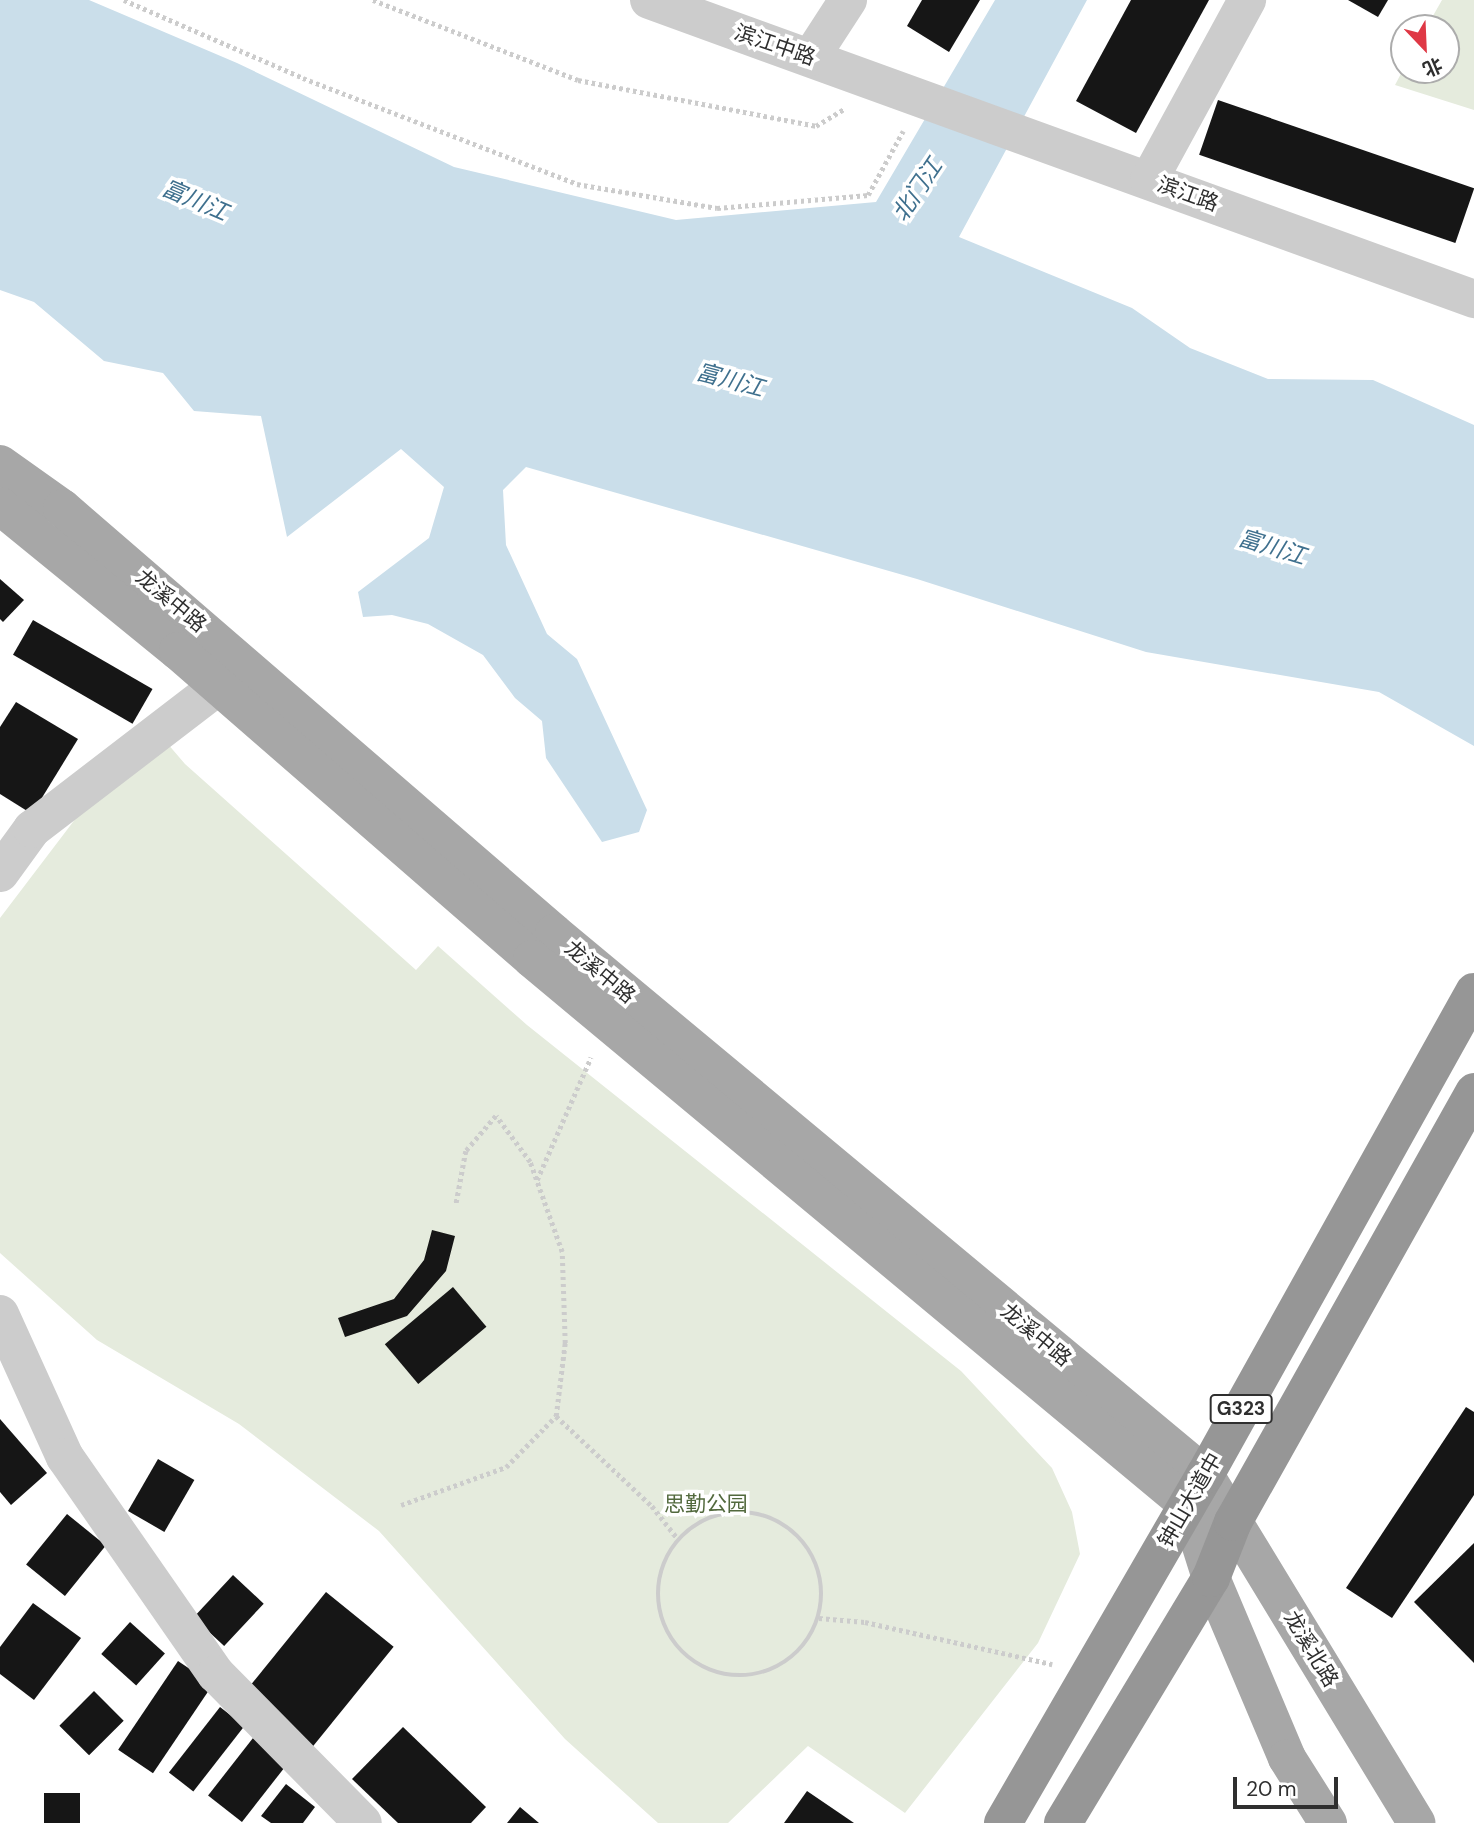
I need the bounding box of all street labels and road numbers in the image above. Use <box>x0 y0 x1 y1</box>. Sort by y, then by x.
street label: 滨江中路 <box>731 19 819 71</box>
street label: 滨江路 <box>1154 171 1222 217</box>
street label: 龙溪中路 <box>131 564 211 638</box>
street label: 龙溪中路 <box>560 935 640 1009</box>
street label: 龙溪中路 <box>996 1298 1076 1372</box>
road number: G323 <box>1210 1394 1272 1424</box>
street label: 钟山大道中 <box>1153 1448 1227 1552</box>
street label: 龙溪北路 <box>1279 1607 1343 1691</box>

